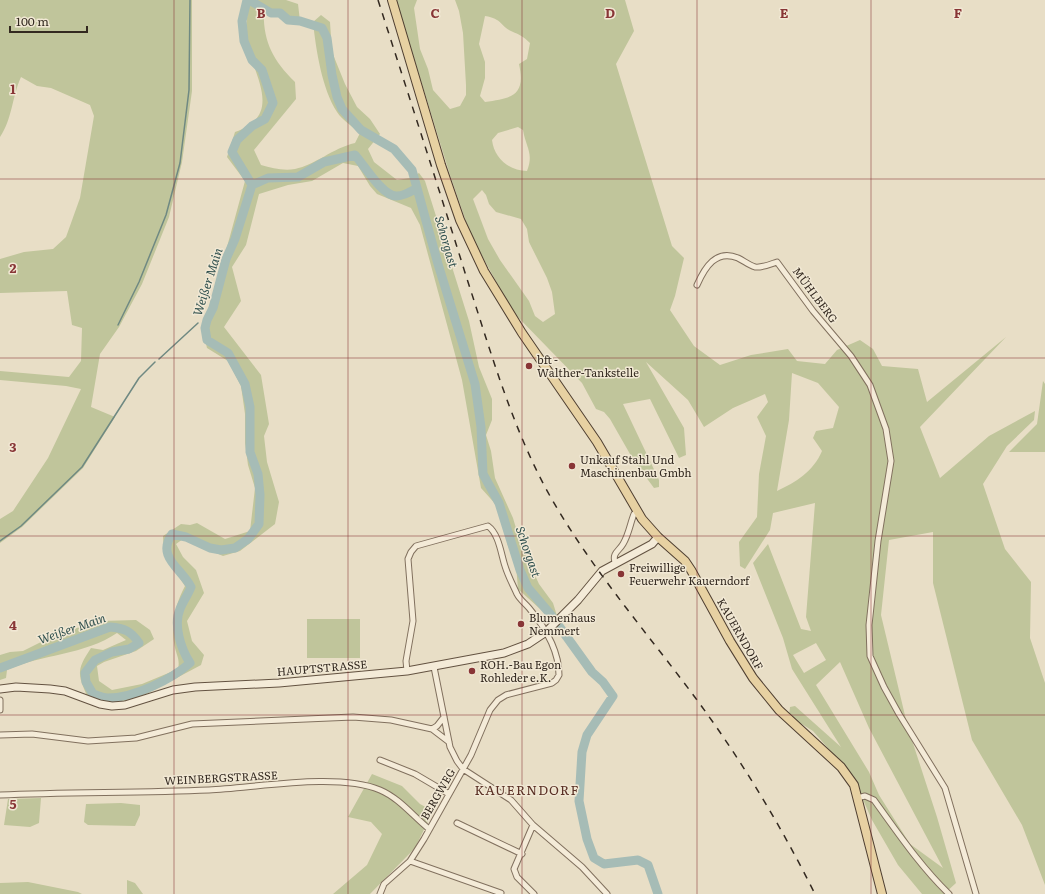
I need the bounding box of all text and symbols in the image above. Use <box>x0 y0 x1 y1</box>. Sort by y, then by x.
text: B <box>257 3 266 22</box>
text: C <box>430 3 440 22</box>
text: D <box>605 3 615 22</box>
text: E <box>780 3 789 22</box>
text: F <box>954 3 962 22</box>
scale bar <box>10 8 87 34</box>
text: 100 m <box>16 12 49 30</box>
text: 1 <box>10 79 16 98</box>
water label: Schorgast <box>431 214 463 270</box>
water label: Weißer Main <box>188 245 226 318</box>
text: 2 <box>10 258 17 277</box>
street label: MÜHLBERG <box>790 263 842 326</box>
place label: bft - Walther-Tankstelle <box>537 351 639 380</box>
marker: bft - Walther-Tankstelle <box>524 361 534 371</box>
text: 3 <box>9 437 17 456</box>
place label: Unkauf Stahl Und Maschinenbau Gmbh <box>580 451 692 480</box>
marker: Unkauf Stahl Und Maschinenbau Gmbh <box>567 461 577 471</box>
water label: Schorgast <box>512 524 546 580</box>
place label: Freiwillige Feuerwehr Kauerndorf <box>629 559 750 588</box>
marker: Freiwillige Feuerwehr Kauerndorf <box>616 569 626 579</box>
street label: KAUERNDORF <box>714 595 768 672</box>
water label: Weißer Main <box>35 608 108 648</box>
place label: Blumenhaus Nemmert <box>529 609 595 638</box>
text: 4 <box>9 615 17 634</box>
marker: Blumenhaus Nemmert <box>516 619 526 629</box>
street label: HAUPTSTRASSE <box>276 655 368 679</box>
place label: ROH.-Bau Egon Rohleder e.K. <box>480 656 561 685</box>
marker: ROH.-Bau Egon Rohleder e.K. <box>467 666 477 676</box>
street label: BERGWEG <box>416 765 458 822</box>
street label: WEINBERGSTRASSE <box>164 766 278 788</box>
district label: KAUERNDORF <box>475 780 579 799</box>
text: 5 <box>9 794 17 813</box>

